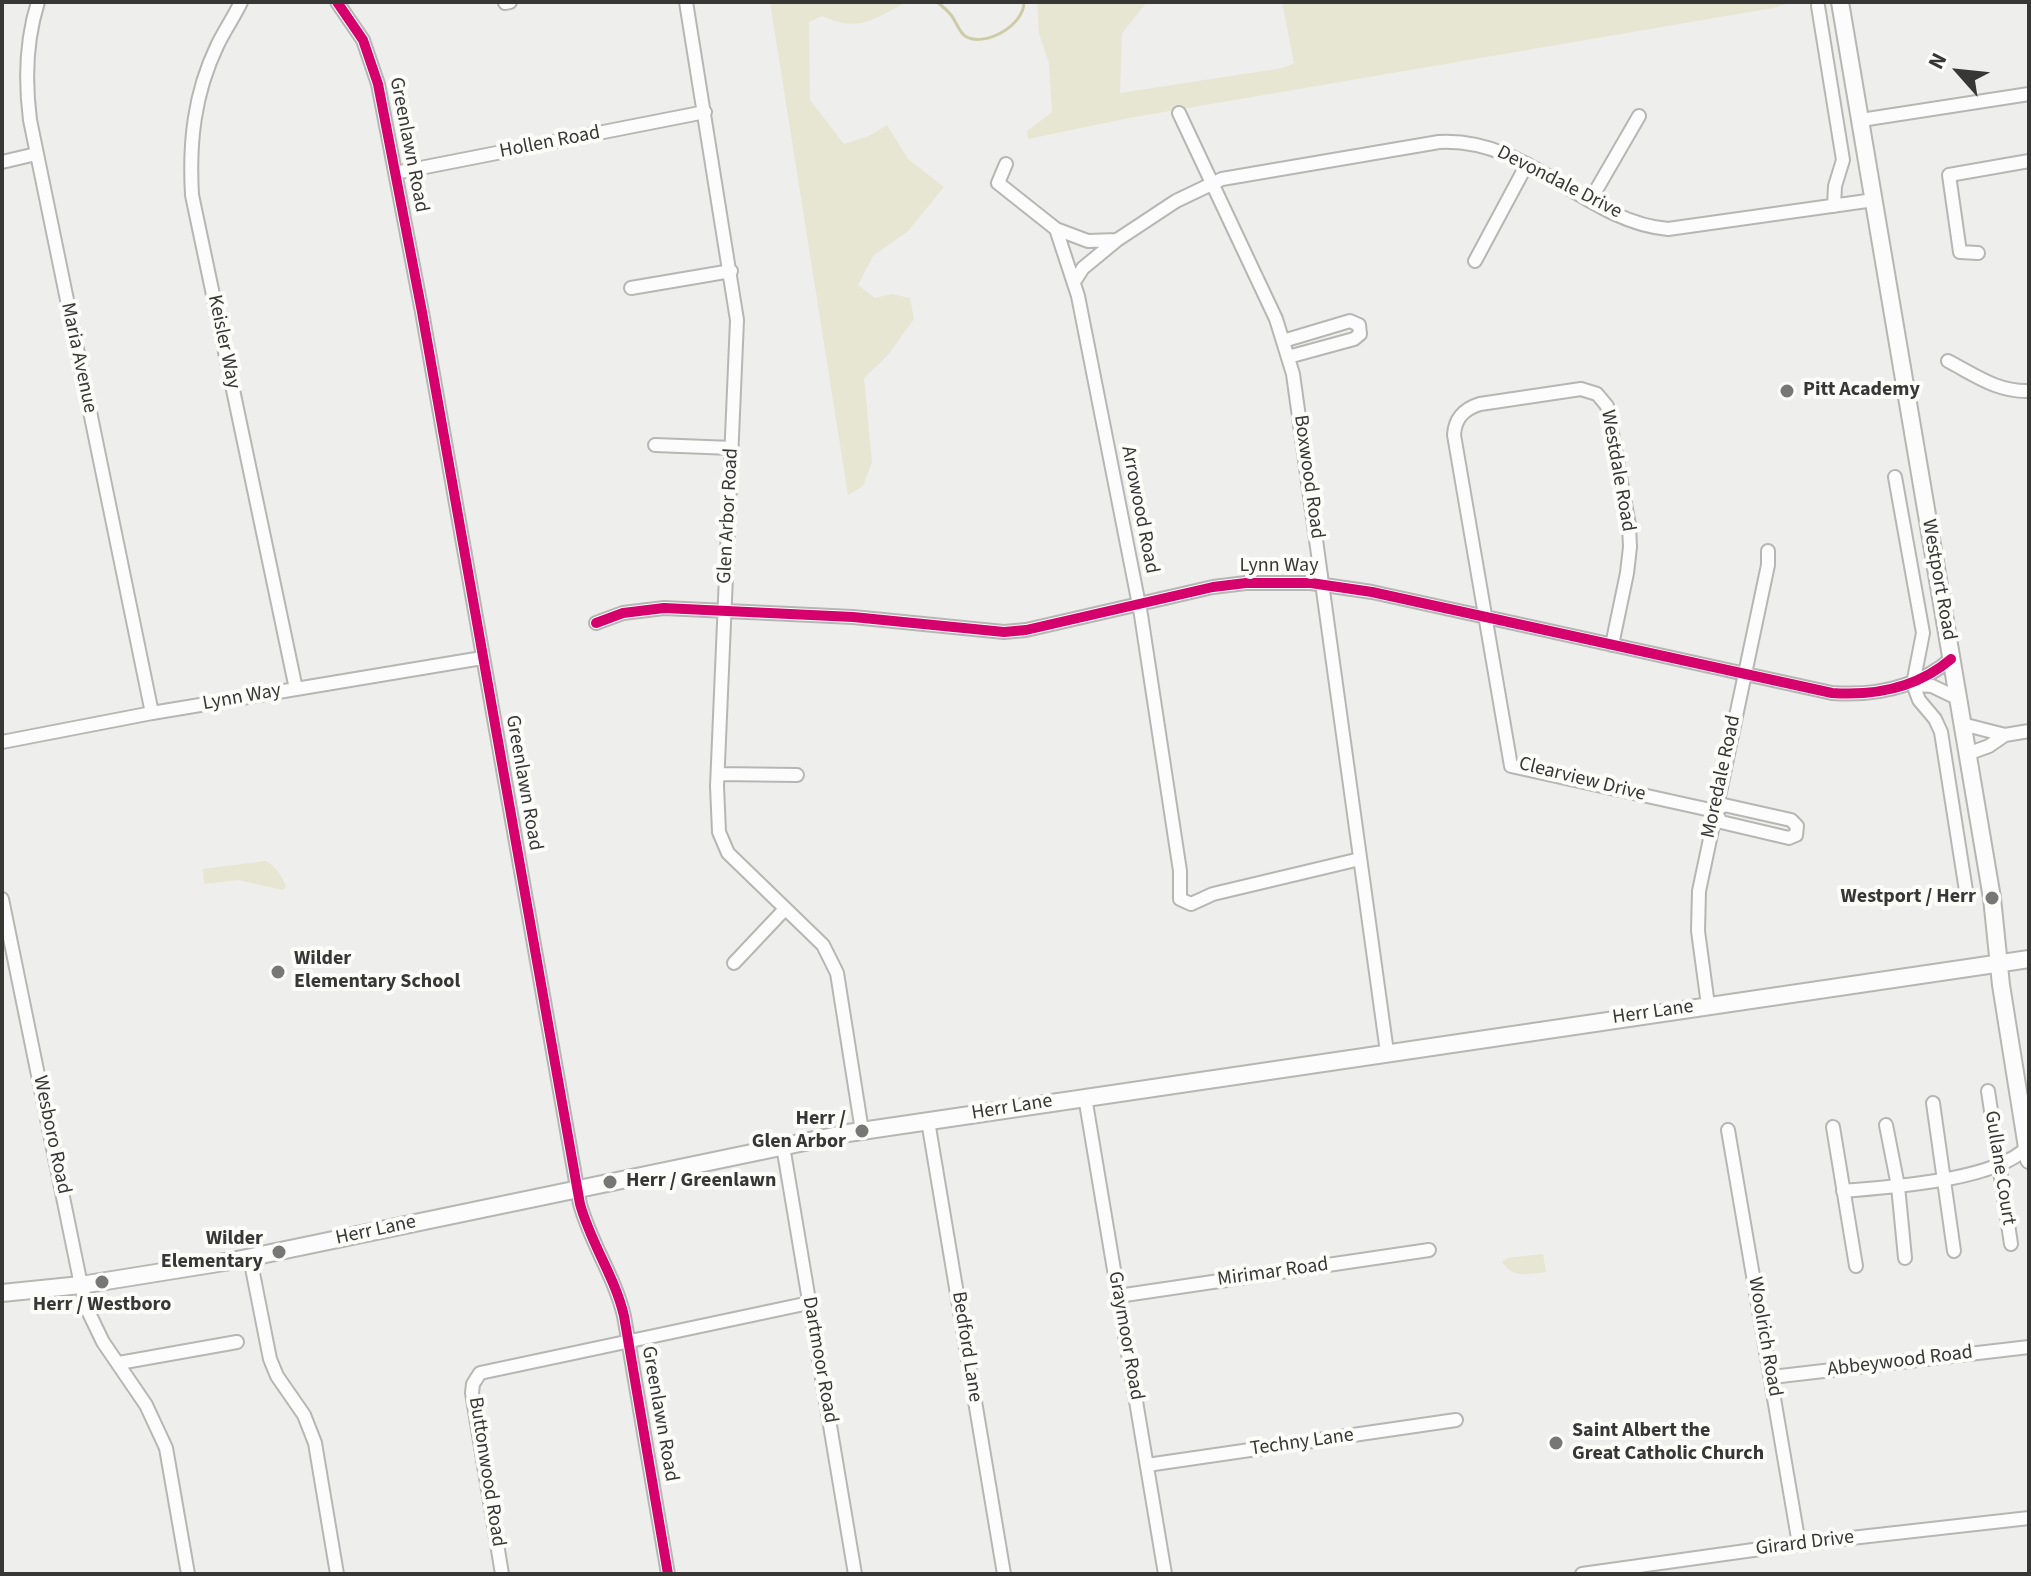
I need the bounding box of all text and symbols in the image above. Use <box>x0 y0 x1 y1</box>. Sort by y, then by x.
north arrow <box>1919 32 1999 112</box>
text: N <box>1920 47 1955 75</box>
street label: Greenlawn Road <box>383 75 433 215</box>
street label: Hollen Road <box>498 122 602 164</box>
street label: Devondale Drive <box>1493 141 1625 225</box>
street label: Keisler Way <box>201 293 245 391</box>
street label: Maria Avenue <box>55 301 101 415</box>
place label: Pitt Academy <box>1803 379 1920 403</box>
marker: Pitt Academy <box>1778 382 1796 400</box>
street label: Westdale Road <box>1594 408 1640 534</box>
street label: Boxwood Road <box>1287 413 1329 541</box>
street label: Arrowood Road <box>1115 444 1163 576</box>
street label: Glen Arbor Road <box>713 448 745 584</box>
street label: Westport Road <box>1916 517 1960 643</box>
street label: Lynn Way <box>1239 555 1319 579</box>
street label: Lynn Way <box>201 679 283 717</box>
street label: Greenlawn Road <box>499 713 547 853</box>
street label: Moredale Road <box>1697 713 1747 841</box>
street label: Clearview Drive <box>1516 753 1648 807</box>
place label: Westport / Herr <box>1841 886 1976 910</box>
marker: Westport / Herr <box>1983 889 2001 907</box>
place label: Wilder Elementary School <box>294 948 460 995</box>
marker: Wilder Elementary School <box>269 963 287 981</box>
street label: Herr Lane <box>1611 995 1695 1031</box>
street label: Wesboro Road <box>27 1074 75 1196</box>
street label: Herr Lane <box>970 1090 1054 1126</box>
place label: Herr / Glen Arbor <box>752 1108 846 1155</box>
street label: Gullane Court <box>1978 1109 2020 1227</box>
marker: Herr / Glen Arbor <box>853 1122 871 1140</box>
place label: Herr / Greenlawn <box>626 1170 776 1194</box>
marker: Herr / Greenlawn <box>601 1173 619 1191</box>
street label: Herr Lane <box>334 1211 418 1251</box>
place label: Wilder Elementary <box>161 1228 263 1275</box>
marker: Wilder Elementary <box>270 1243 288 1261</box>
street label: Mirimar Road <box>1216 1253 1330 1293</box>
street label: Graymoor Road <box>1102 1270 1148 1402</box>
marker: Herr / Westboro <box>93 1273 111 1291</box>
street label: Woolrich Road <box>1742 1275 1786 1399</box>
street label: Bedford Lane <box>945 1290 987 1404</box>
place label: Herr / Westboro <box>33 1294 171 1318</box>
street label: Dartmoor Road <box>796 1295 842 1425</box>
street label: Abbeywood Road <box>1826 1341 1974 1383</box>
street label: Greenlawn Road <box>635 1344 683 1484</box>
street label: Buttonwood Road <box>462 1395 510 1549</box>
place label: Saint Albert the Great Catholic Church <box>1572 1420 1764 1467</box>
street label: Techny Lane <box>1249 1424 1355 1462</box>
marker: Saint Albert the Great Catholic Church <box>1547 1434 1565 1452</box>
street label: Girard Drive <box>1754 1526 1856 1562</box>

